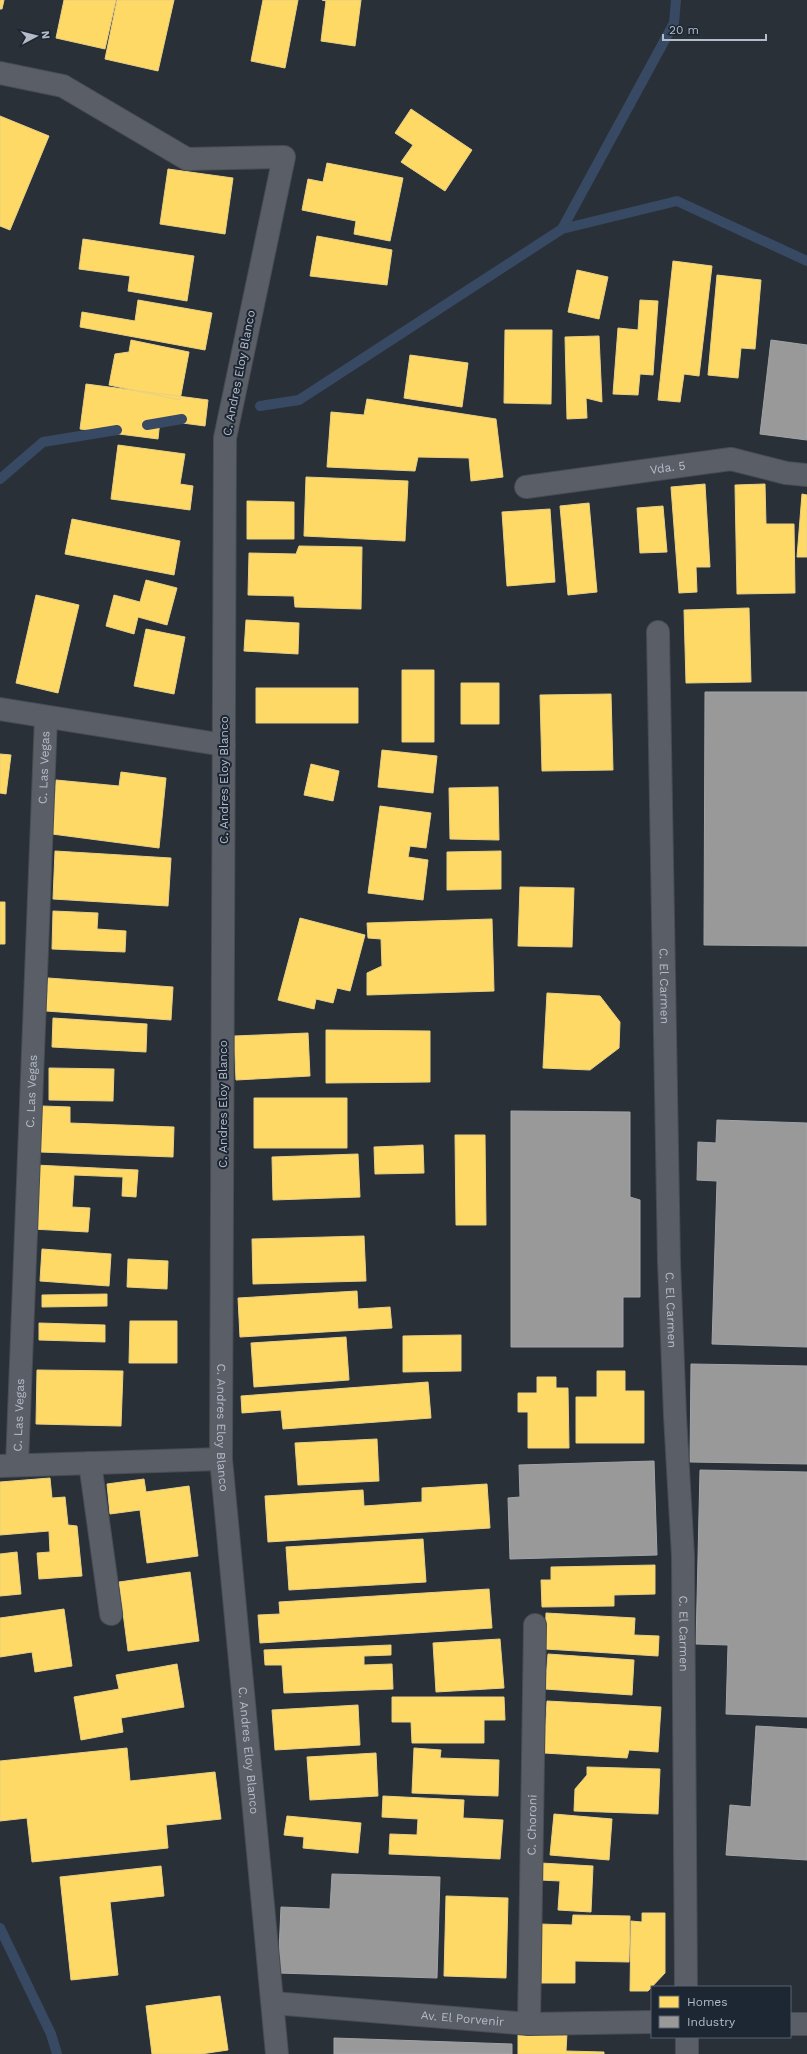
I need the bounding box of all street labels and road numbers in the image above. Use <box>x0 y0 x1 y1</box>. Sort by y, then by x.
street label: C. Andres Eloy Blanco <box>220 309 258 437</box>
street label: Vda. 5 <box>649 458 686 477</box>
street label: C. Andres Eloy Blanco <box>217 716 231 844</box>
street label: C. Las Vegas <box>36 731 52 804</box>
street label: C. El Carmen <box>657 948 672 1024</box>
street label: C. Andres Eloy Blanco <box>216 1040 230 1168</box>
street label: C. Las Vegas <box>23 1054 40 1128</box>
street label: C. El Carmen <box>662 1272 679 1348</box>
street label: C. Andres Eloy Blanco <box>214 1364 231 1492</box>
street label: C. Las Vegas <box>11 1378 27 1452</box>
street label: C. El Carmen <box>676 1595 691 1672</box>
street label: C. Andres Eloy Blanco <box>235 1686 261 1815</box>
street label: C. Choroni <box>525 1794 539 1856</box>
street label: Av. El Porvenir <box>420 2008 505 2029</box>

